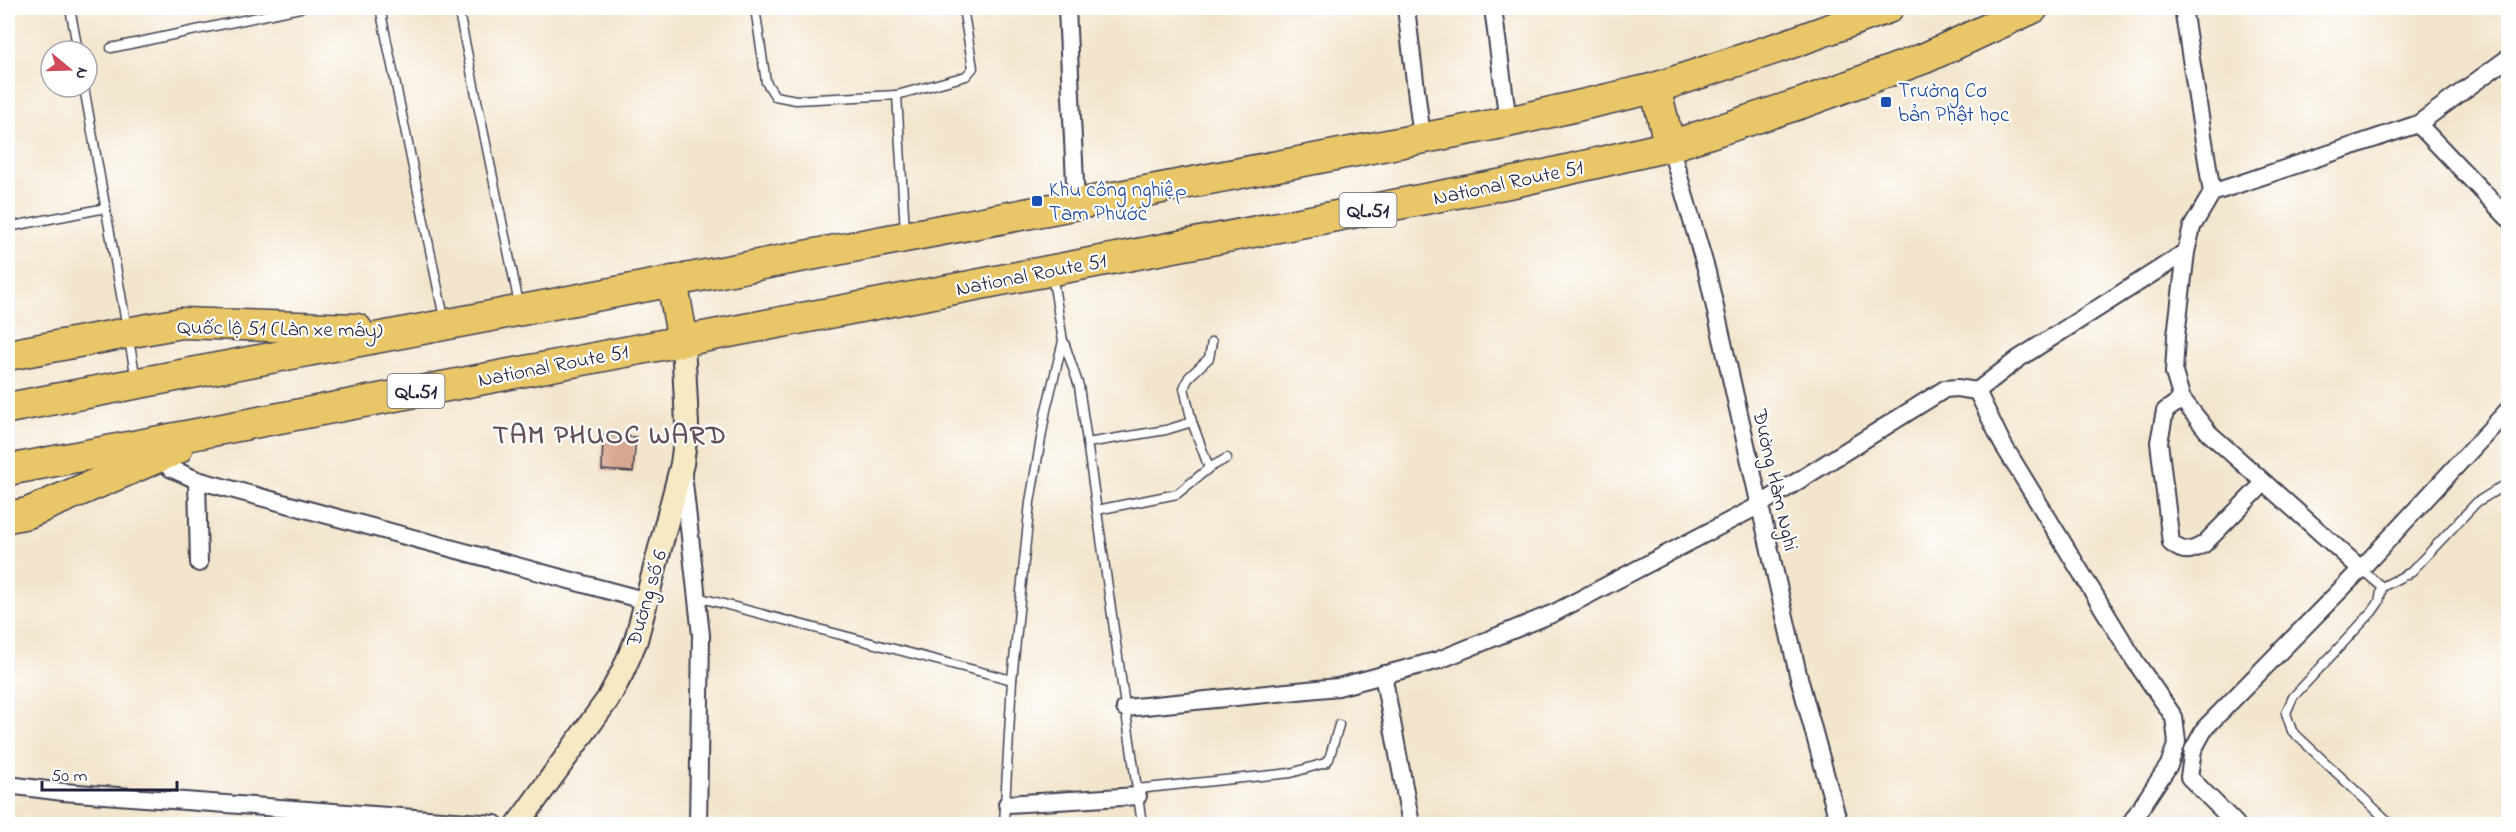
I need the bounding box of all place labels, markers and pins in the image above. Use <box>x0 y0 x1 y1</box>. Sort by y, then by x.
place label: Trường Cơ bản Phật học <box>1898 77 2010 131</box>
marker: Trường Cơ bản Phật học <box>1879 95 1893 109</box>
place label: Khu công nghiệp Tam Phước <box>1049 176 1187 230</box>
marker: Khu công nghiệp Tam Phước <box>1030 194 1044 208</box>

